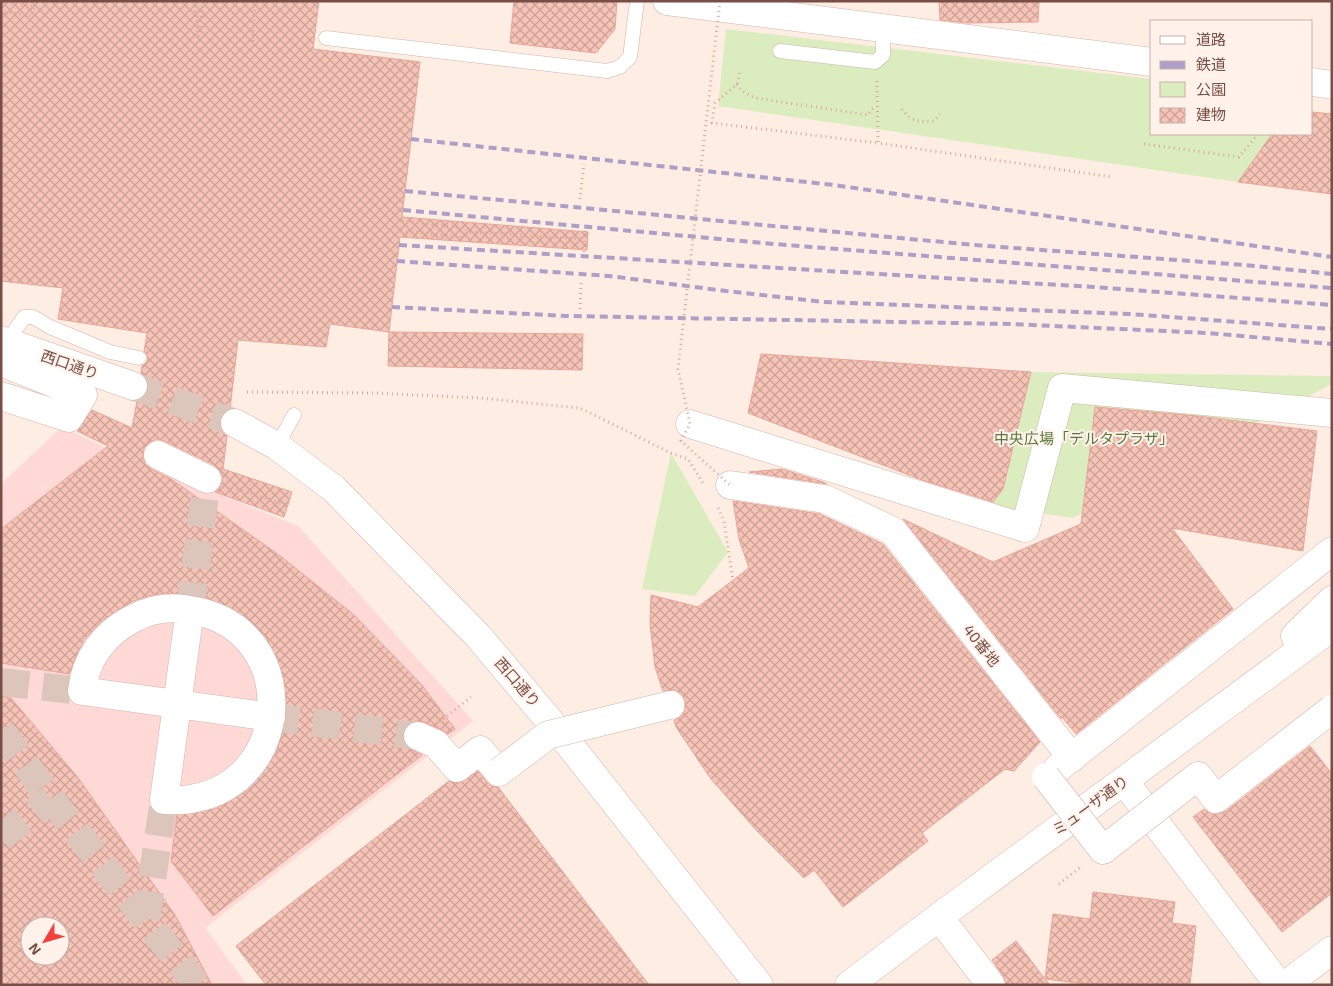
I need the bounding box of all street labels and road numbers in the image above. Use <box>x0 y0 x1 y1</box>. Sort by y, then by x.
street label: 西口通り <box>39 346 101 382</box>
street label: 40番地 <box>960 620 1004 670</box>
street label: 西口通り <box>492 653 544 711</box>
street label: ミューザ通り <box>1048 771 1132 839</box>

